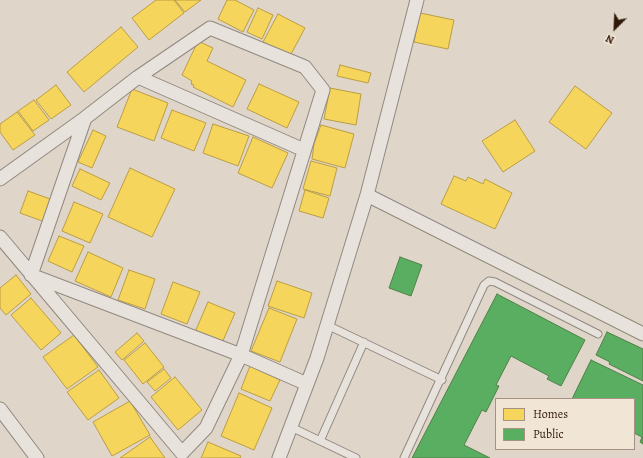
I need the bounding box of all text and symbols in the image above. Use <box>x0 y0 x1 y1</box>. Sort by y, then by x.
north arrow <box>595 8 635 48</box>
text: N <box>603 31 617 48</box>
legend <box>495 398 635 450</box>
text: Homes <box>533 406 568 422</box>
text: Public <box>533 426 564 442</box>

